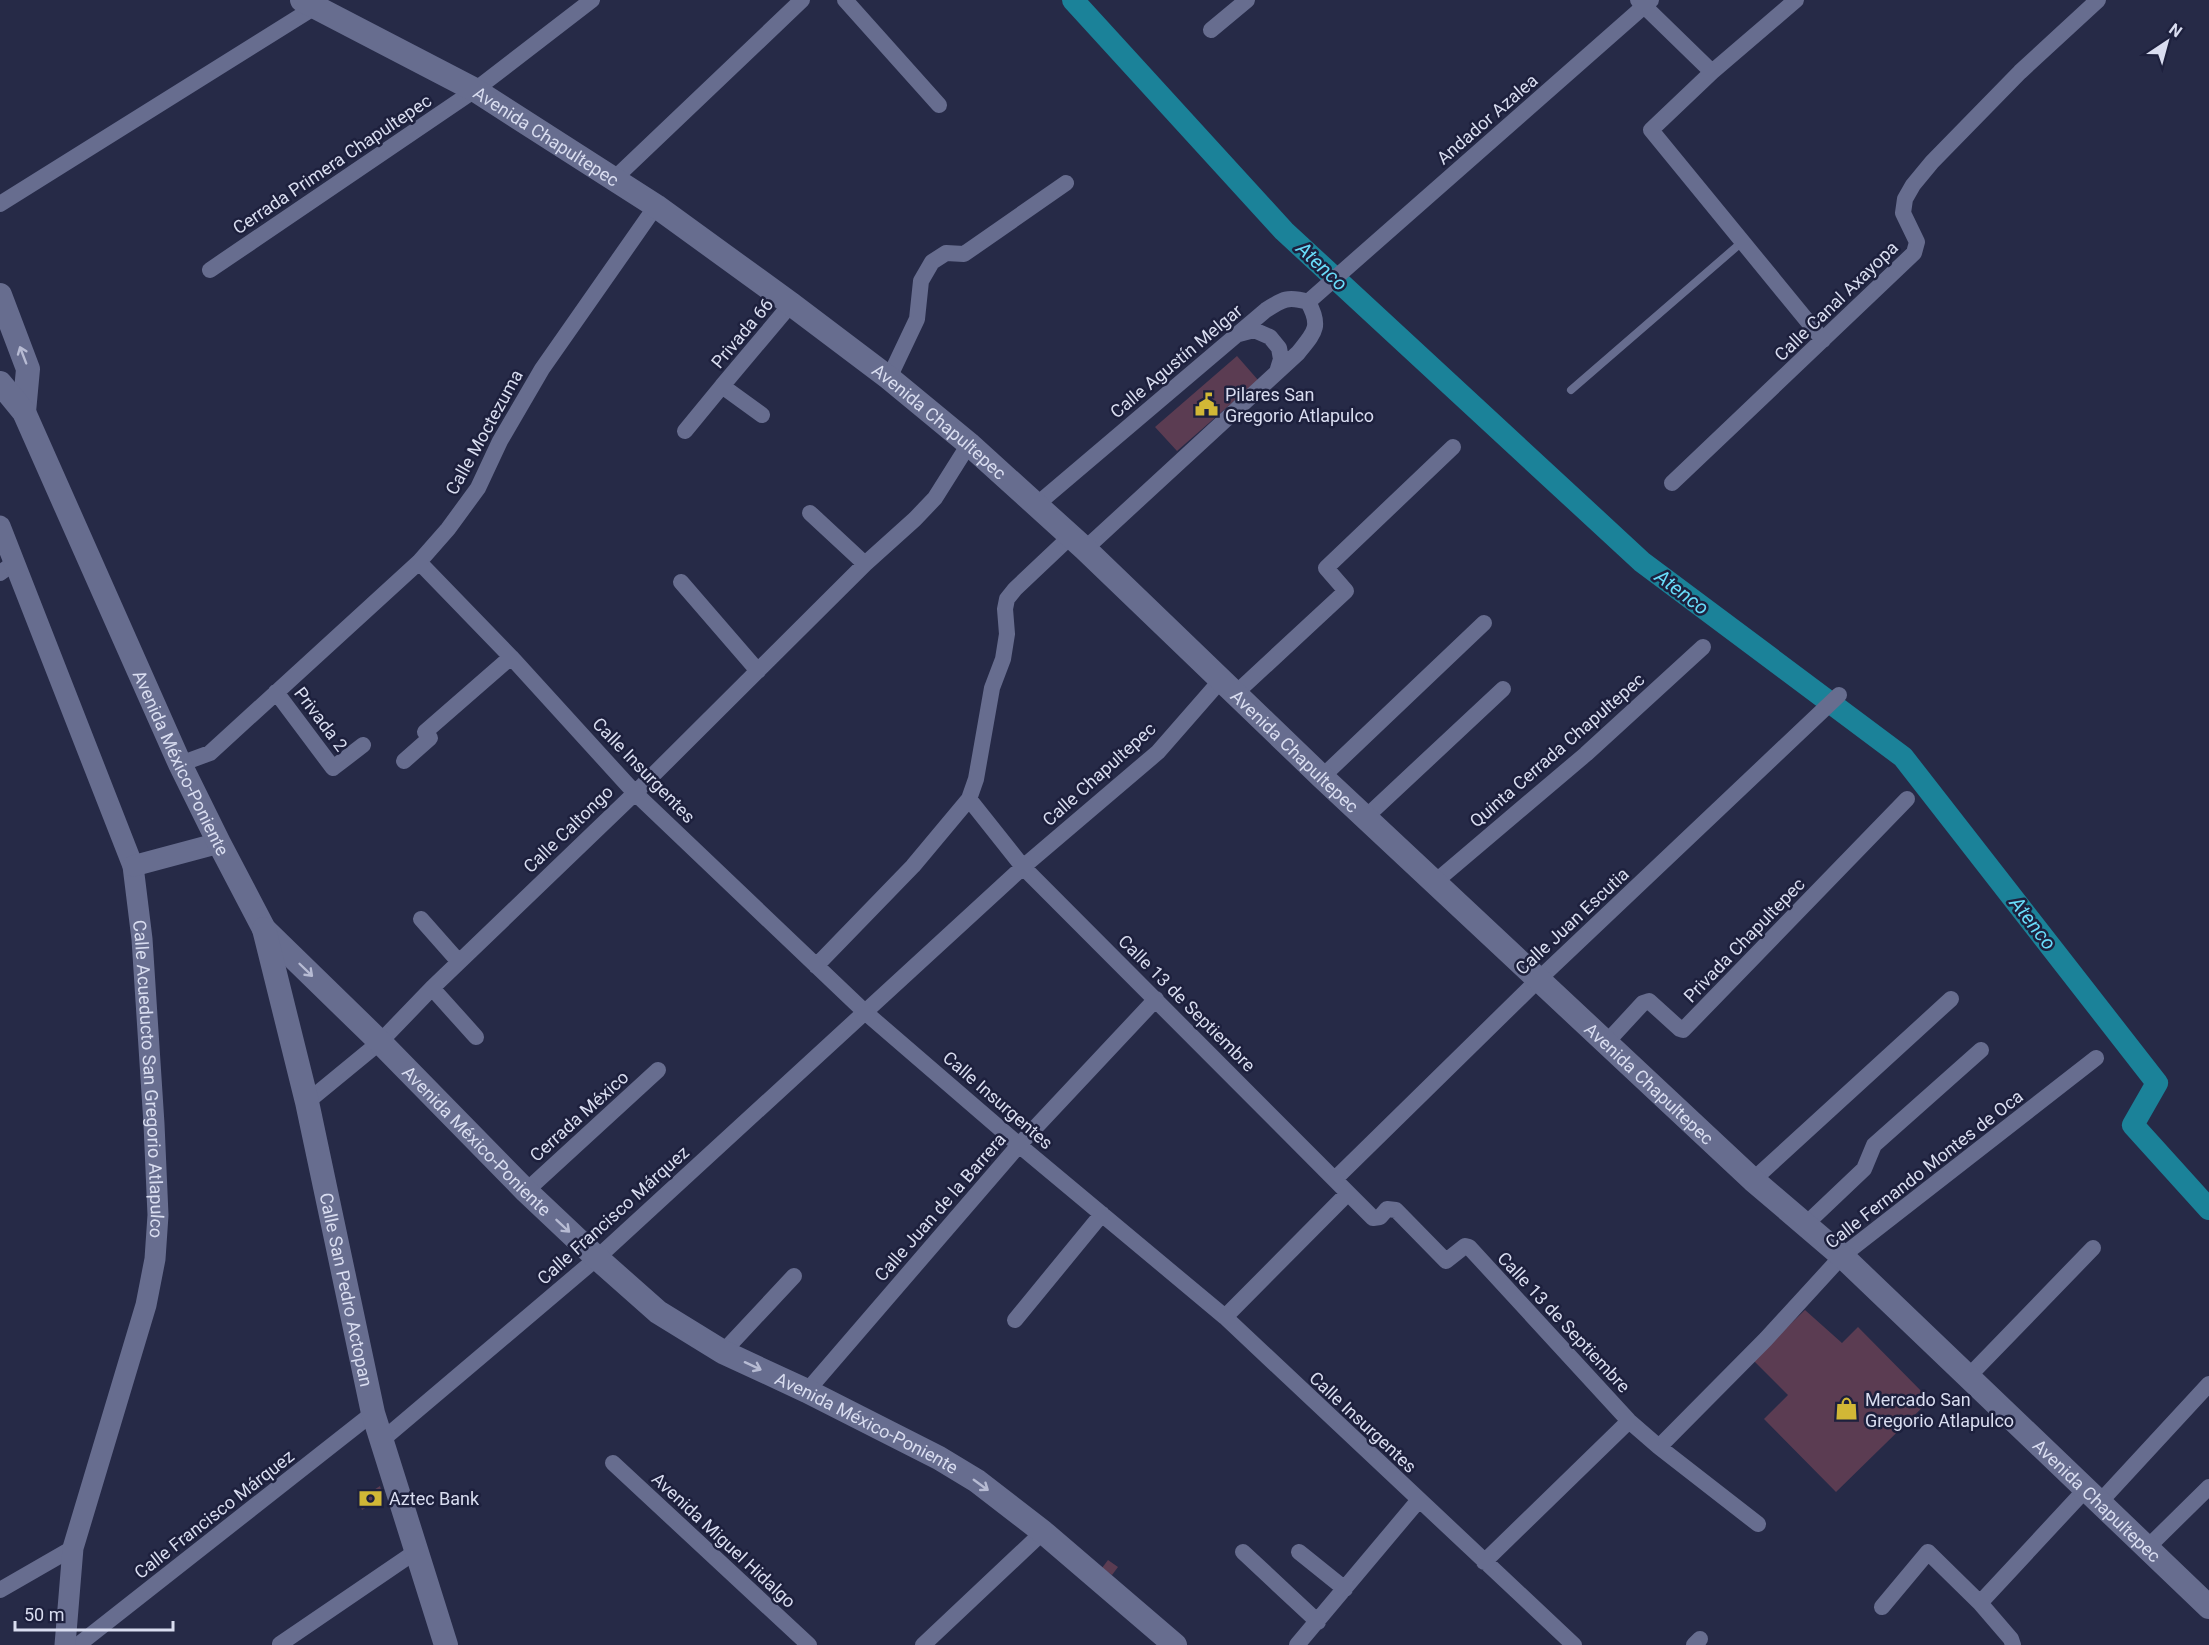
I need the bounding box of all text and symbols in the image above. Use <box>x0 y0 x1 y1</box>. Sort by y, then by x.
north arrow <box>2137 12 2197 72</box>
text: N <box>2165 19 2186 41</box>
street label: Andador Azalea <box>1432 69 1542 169</box>
street label: Avenida Chapultepec <box>470 82 623 190</box>
street label: Cerrada Primera Chapultepec <box>229 90 435 238</box>
water label: Atenco <box>1291 236 1353 296</box>
street label: Calle Canal Axayopa <box>1770 237 1902 365</box>
street label: Privada 66 <box>707 294 777 372</box>
street label: Calle Agustín Melgar <box>1106 300 1246 422</box>
one-way arrow <box>17 346 28 365</box>
street label: Avenida Chapultepec <box>868 359 1011 483</box>
street label: Calle Moctezuma <box>441 366 527 498</box>
place label: Pilares San Gregorio Atlapulco <box>1225 384 1374 426</box>
public building icon: Pilares San Gregorio Atlapulco <box>1194 391 1220 417</box>
water label: Atenco <box>1650 563 1714 620</box>
street label: Avenida México-Poniente <box>129 667 234 859</box>
street label: Quinta Cerrada Chapultepec <box>1465 668 1649 832</box>
street label: Privada 2 <box>290 683 352 755</box>
street label: Avenida Chapultepec <box>1227 685 1363 817</box>
street label: Calle Insurgentes <box>588 713 700 827</box>
street label: Calle Chapultepec <box>1038 718 1160 830</box>
street label: Calle Caltongo <box>519 781 617 877</box>
street label: Calle Juan Escutia <box>1511 863 1633 979</box>
street label: Privada Chapultepec <box>1679 873 1809 1007</box>
water label: Atenco <box>2004 891 2061 954</box>
street label: Calle Acueducto San Gregorio Atlapulco <box>129 919 169 1239</box>
street label: Calle 13 de Septiembre <box>1114 930 1260 1076</box>
one-way arrow <box>299 963 314 977</box>
street label: Avenida Chapultepec <box>1581 1018 1718 1148</box>
street label: Calle Insurgentes <box>939 1047 1057 1153</box>
street label: Avenida México-Poniente <box>398 1061 556 1220</box>
street label: Cerrada México <box>525 1066 633 1166</box>
street label: Calle Fernando Montes de Oca <box>1821 1085 2027 1253</box>
street label: Calle Juan de la Barrera <box>870 1129 1010 1285</box>
street label: Calle Francisco Márquez <box>533 1141 693 1289</box>
street label: Calle San Pedro Actopan <box>316 1191 378 1389</box>
one-way arrow <box>556 1219 571 1234</box>
street label: Calle 13 de Septiembre <box>1493 1247 1635 1397</box>
one-way arrow <box>743 1361 761 1372</box>
street label: Avenida México-Poniente <box>772 1367 962 1478</box>
street label: Calle Insurgentes <box>1305 1367 1421 1477</box>
place label: Mercado San Gregorio Atlapulco <box>1865 1389 2014 1431</box>
shop icon: Mercado San Gregorio Atlapulco <box>1834 1396 1860 1422</box>
street label: Avenida Chapultepec <box>2029 1434 2165 1566</box>
street label: Calle Francisco Márquez <box>130 1445 298 1583</box>
street label: Avenida Miguel Hidalgo <box>648 1468 800 1612</box>
one-way arrow <box>973 1479 989 1491</box>
bank icon: Aztec Bank <box>358 1485 384 1511</box>
place label: Aztec Bank <box>389 1488 480 1509</box>
scale bar <box>15 1594 172 1632</box>
text: 50 m <box>24 1604 64 1625</box>

